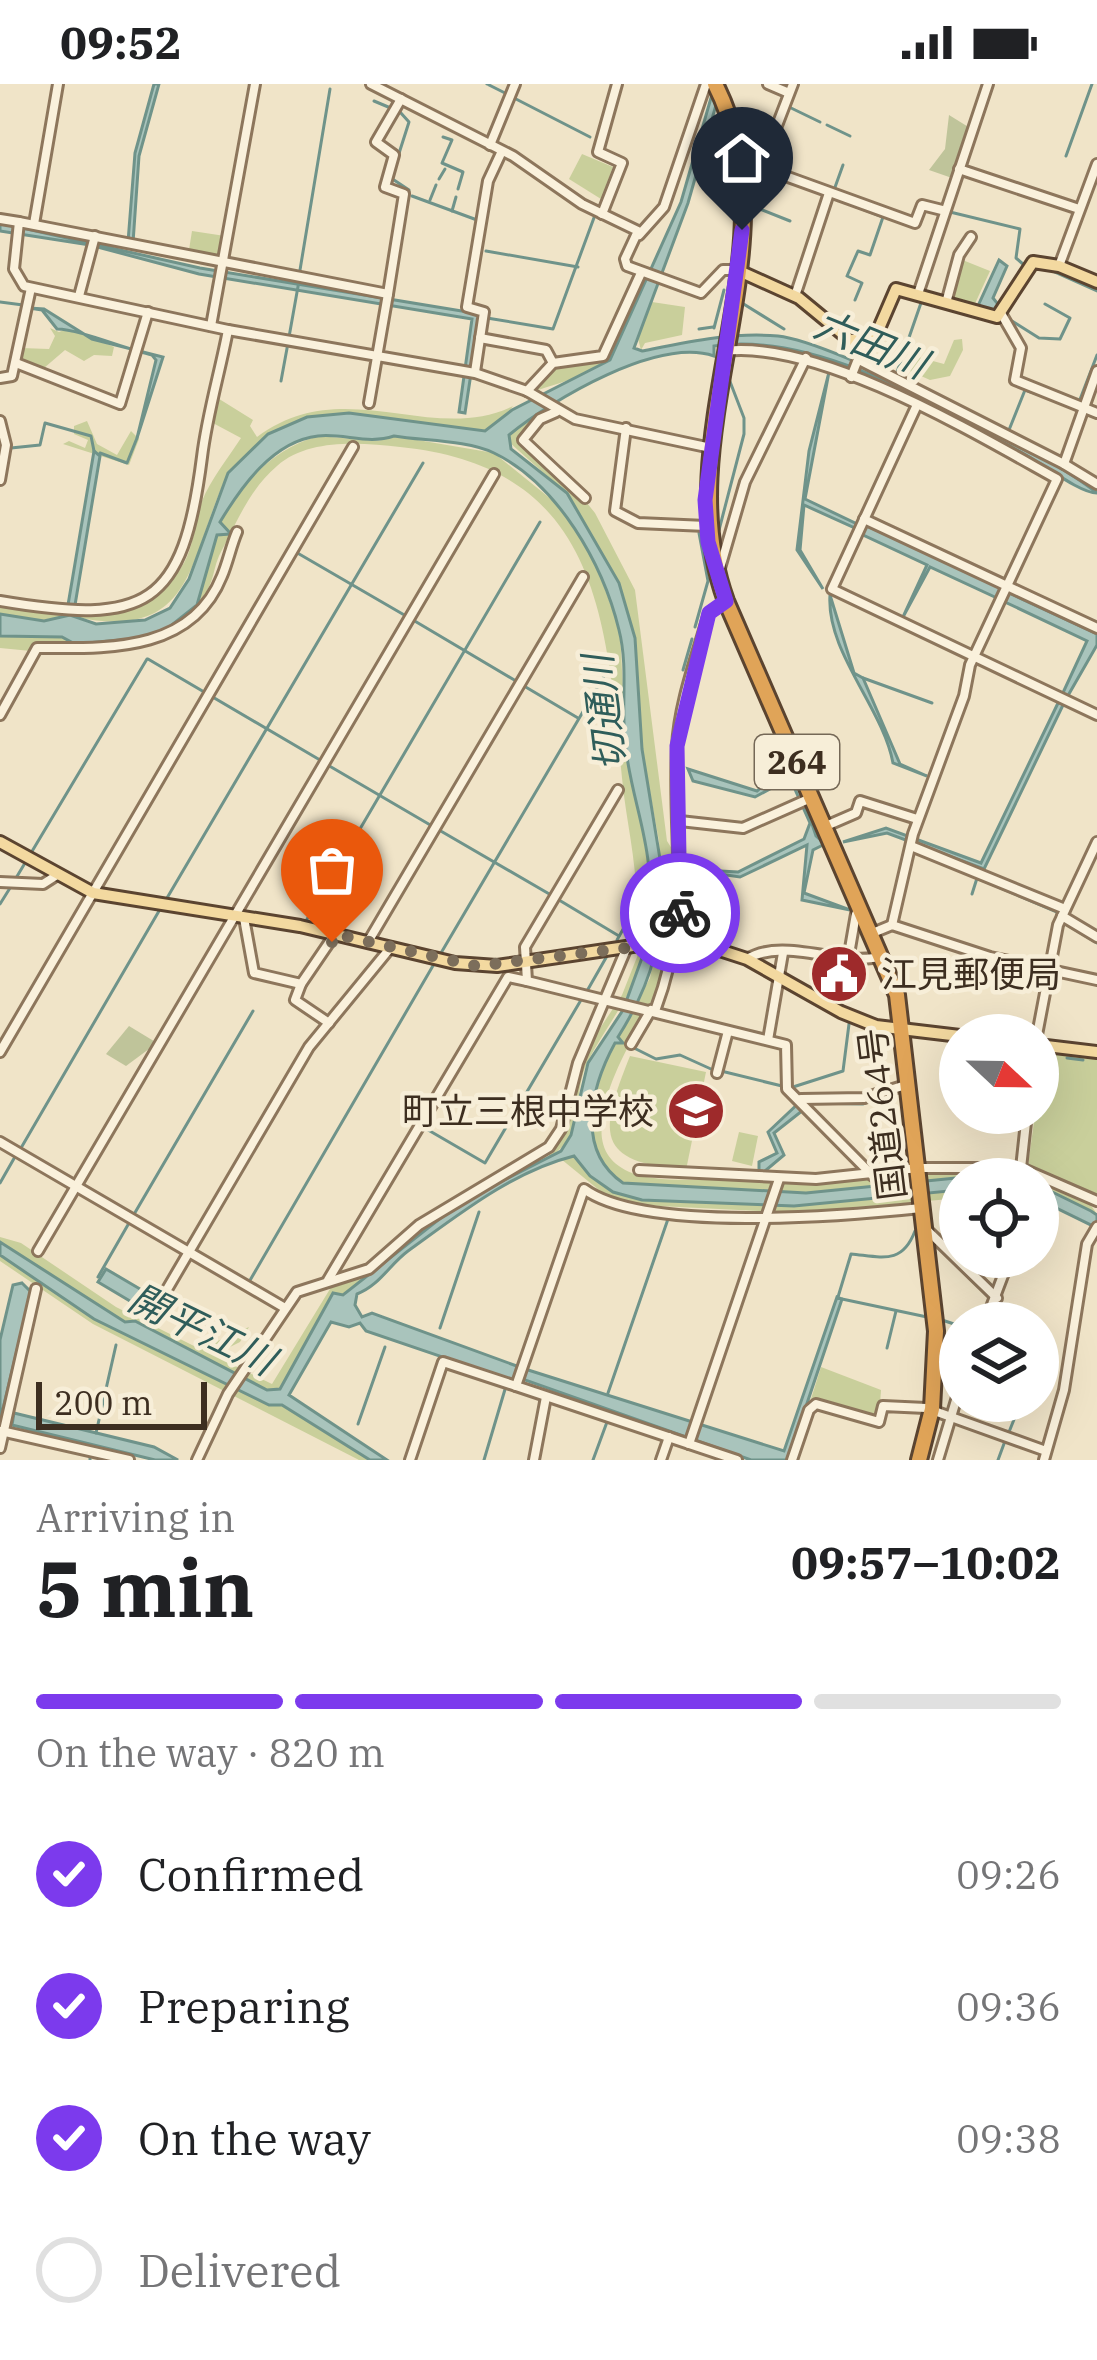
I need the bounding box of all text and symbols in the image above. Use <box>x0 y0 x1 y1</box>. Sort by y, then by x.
text: 09:52 <box>60 13 182 71</box>
pin <box>691 107 793 230</box>
icon: home <box>709 125 775 191</box>
water label: 六田川 <box>807 298 939 391</box>
water label: 切通川 <box>571 648 636 774</box>
road number: 264 <box>755 735 839 789</box>
pin <box>281 819 383 942</box>
icon: bag <box>299 837 365 903</box>
courier <box>620 853 740 973</box>
icon: bike <box>647 880 713 946</box>
public building icon: 江見郵便局 <box>808 943 870 1005</box>
place label: 江見郵便局 <box>881 950 1061 997</box>
north arrow <box>939 1014 1059 1134</box>
map controls <box>939 1014 1059 1422</box>
street label: 国道264号 <box>848 1025 915 1203</box>
school or university icon: 町立三根中学校 <box>665 1080 727 1142</box>
place label: 町立三根中学校 <box>402 1087 654 1134</box>
button: locate <box>939 1158 1059 1278</box>
water label: 開平江川 <box>121 1271 287 1387</box>
button: layers <box>939 1302 1059 1422</box>
scale bar <box>36 1376 207 1429</box>
text: 200 m <box>54 1381 153 1424</box>
text: Arriving in <box>36 1492 235 1543</box>
text: 09:57–10:02 <box>791 1533 1061 1591</box>
text: 5 min <box>36 1537 254 1638</box>
text: On the way · 820 m <box>36 1727 385 1778</box>
icon: check <box>36 1841 102 1907</box>
text: Confirmed <box>138 1845 364 1903</box>
text: 09:26 <box>956 1849 1061 1900</box>
icon: check <box>36 1973 102 2039</box>
text: Preparing <box>138 1977 350 2035</box>
text: 09:36 <box>956 1981 1061 2032</box>
icon: check <box>36 2105 102 2171</box>
text: On the way <box>138 2109 371 2167</box>
text: 09:38 <box>956 2113 1061 2164</box>
text: Delivered <box>138 2241 341 2299</box>

